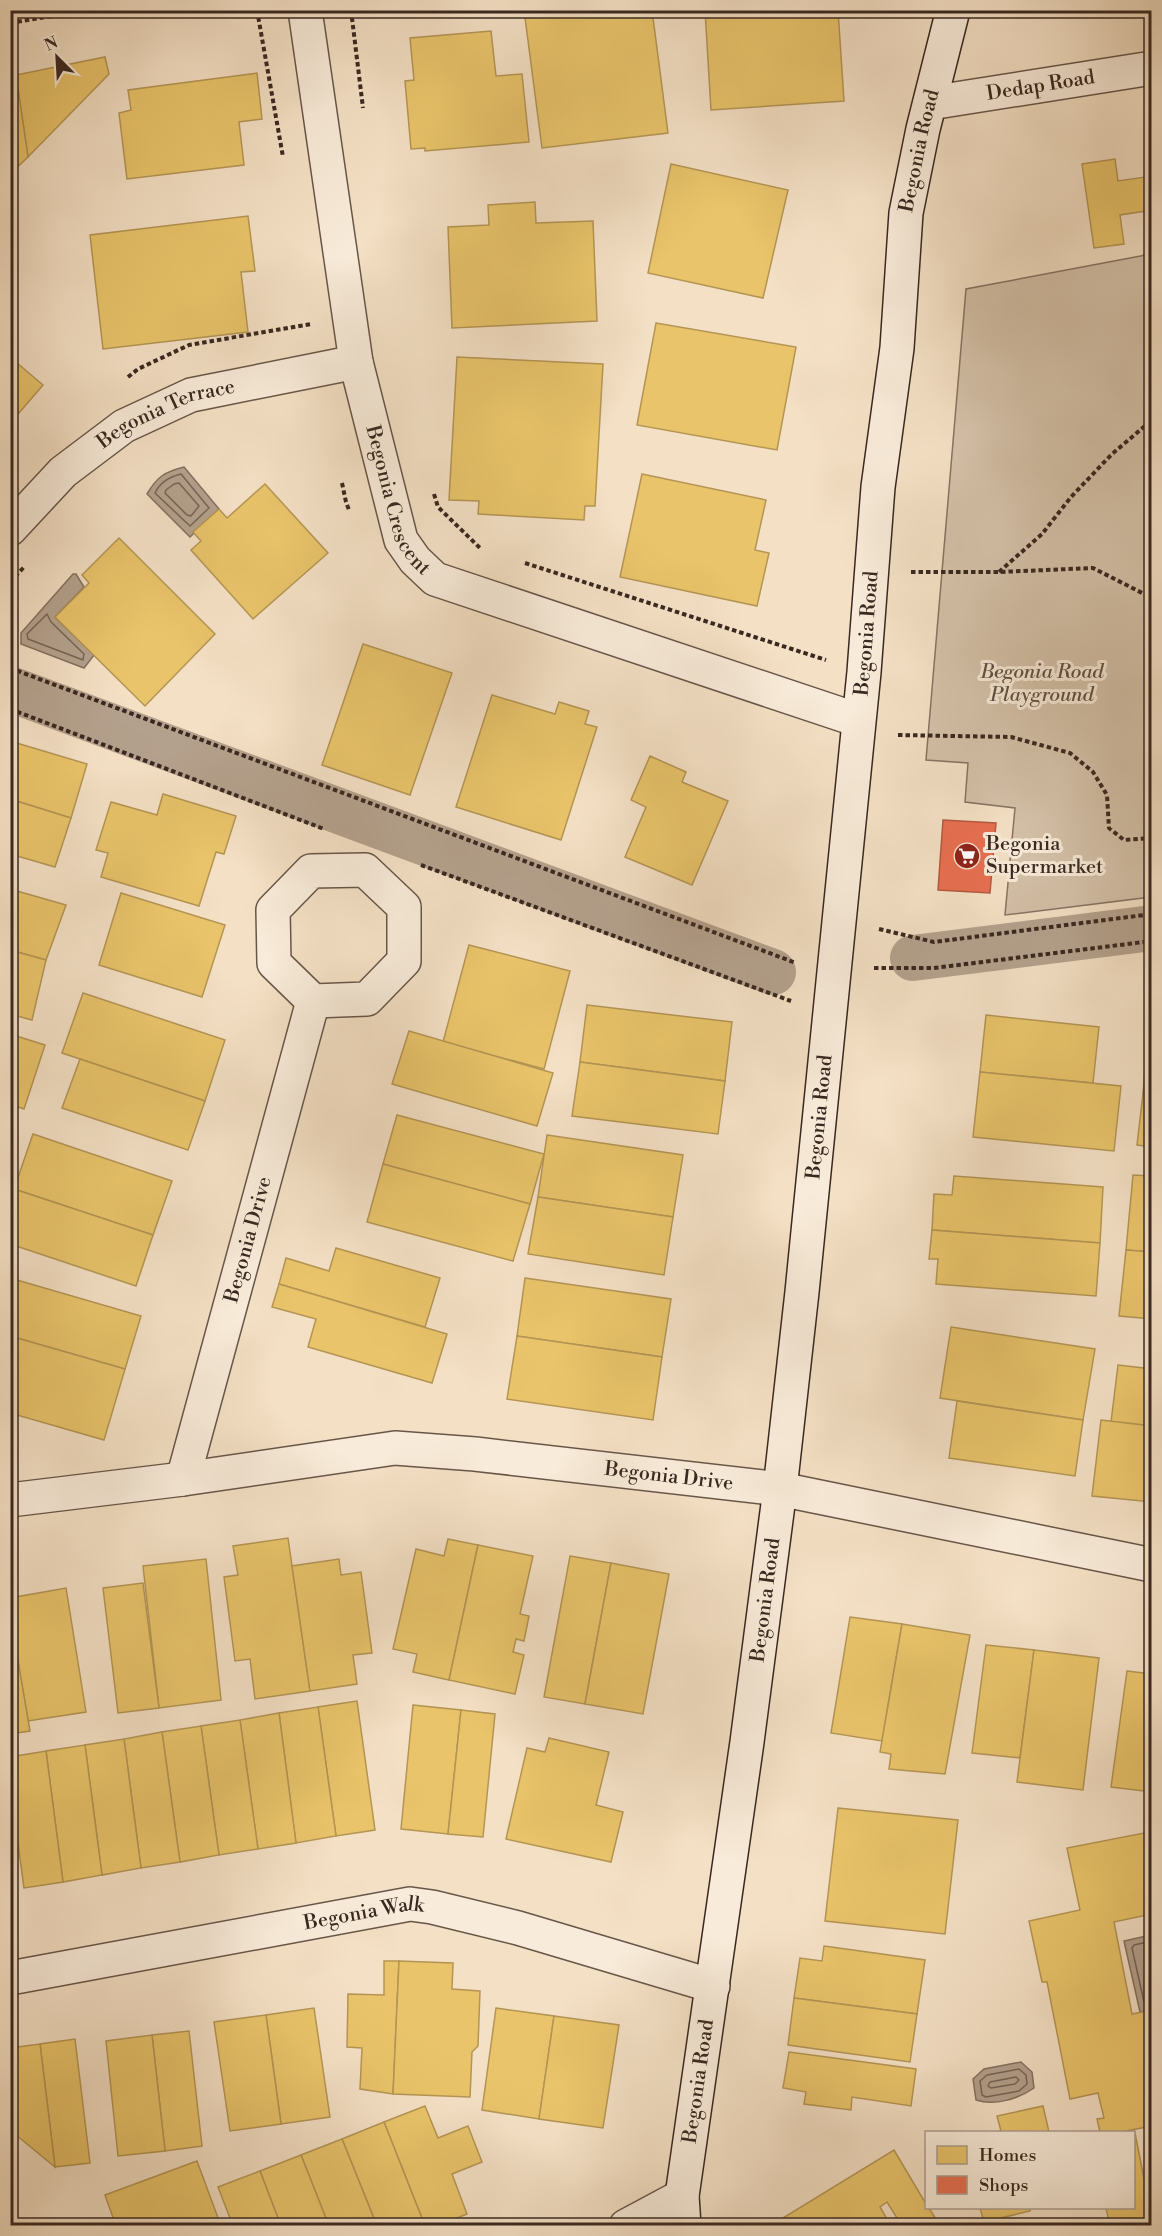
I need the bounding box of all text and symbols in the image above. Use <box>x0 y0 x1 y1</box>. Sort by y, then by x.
north arrow <box>27 27 87 87</box>
text: N <box>41 32 61 56</box>
street label: Dedap Road <box>985 65 1097 106</box>
street label: Begonia Road <box>894 86 945 215</box>
street label: Begonia Terrace <box>91 374 237 455</box>
street label: Begonia Crescent <box>360 422 436 581</box>
street label: Begonia Road <box>849 569 884 698</box>
park label: Begonia Road Playground <box>979 660 1104 708</box>
place label: Begonia Supermarket <box>985 832 1103 880</box>
supermarket icon: Begonia Supermarket <box>952 841 982 871</box>
street label: Begonia Road <box>801 1053 838 1181</box>
street label: Begonia Drive <box>219 1174 277 1306</box>
street label: Begonia Drive <box>602 1456 735 1496</box>
street label: Begonia Road <box>745 1536 786 1664</box>
street label: Begonia Walk <box>301 1891 427 1936</box>
street label: Begonia Road <box>677 2017 720 2146</box>
legend <box>925 2131 1135 2209</box>
text: Homes <box>979 2144 1036 2167</box>
text: Shops <box>979 2174 1029 2197</box>

